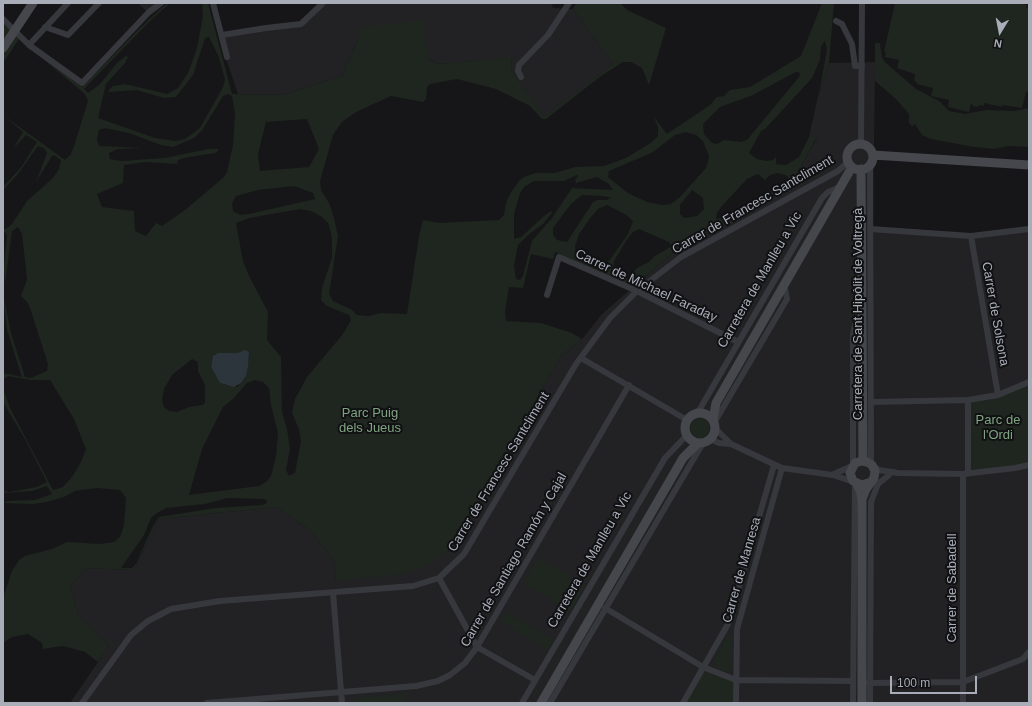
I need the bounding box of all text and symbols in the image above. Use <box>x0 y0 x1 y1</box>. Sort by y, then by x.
north arrow <box>980 12 1020 52</box>
text: N <box>993 37 1003 50</box>
street label: Carrer de Francesc Santcliment <box>670 152 836 258</box>
street label: Carretera de Sant Hipòlit de Voltregà <box>850 208 866 420</box>
street label: Carretera de Manlleu a Vic <box>715 209 805 351</box>
street label: Carrer de Michael Faraday <box>573 246 719 326</box>
street label: Carrer de Solsona <box>978 261 1012 367</box>
street label: Carrer de Francesc Santcliment <box>445 389 553 555</box>
park label: Parc Puig dels Jueus <box>339 405 401 436</box>
park label: Parc de l'Ordi <box>976 412 1020 443</box>
street label: Carrer de Santiago Ramón y Cajal <box>458 470 570 650</box>
street label: Carretera de Manlleu a Vic <box>545 489 635 631</box>
street label: Carrer de Manresa <box>719 515 765 625</box>
street label: Carrer de Sabadell <box>944 533 960 643</box>
scale bar <box>892 668 979 694</box>
text: 100 m <box>897 676 930 690</box>

